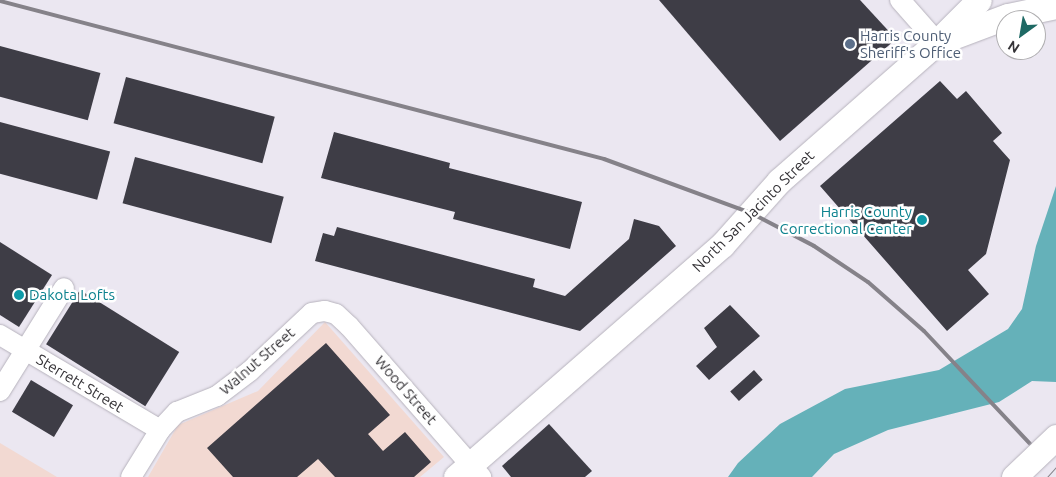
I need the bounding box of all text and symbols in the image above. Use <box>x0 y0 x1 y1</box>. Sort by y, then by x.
north arrow <box>996 10 1046 60</box>
place label: Harris County Sheriff's Office <box>860 26 961 61</box>
text: N <box>1005 37 1022 56</box>
marker: Harris County Sheriff's Office <box>844 38 856 50</box>
street label: North San Jacinto Street <box>688 146 818 276</box>
place label: Harris County Correctional Center <box>780 202 912 237</box>
marker: Harris County Correctional Center <box>916 214 928 226</box>
place label: Dakota Lofts <box>29 286 115 304</box>
marker: Dakota Lofts <box>13 289 25 301</box>
street label: Walnut Street <box>216 324 298 398</box>
street label: Sterrett Street <box>33 350 127 416</box>
street label: Wood Street <box>371 352 441 428</box>

